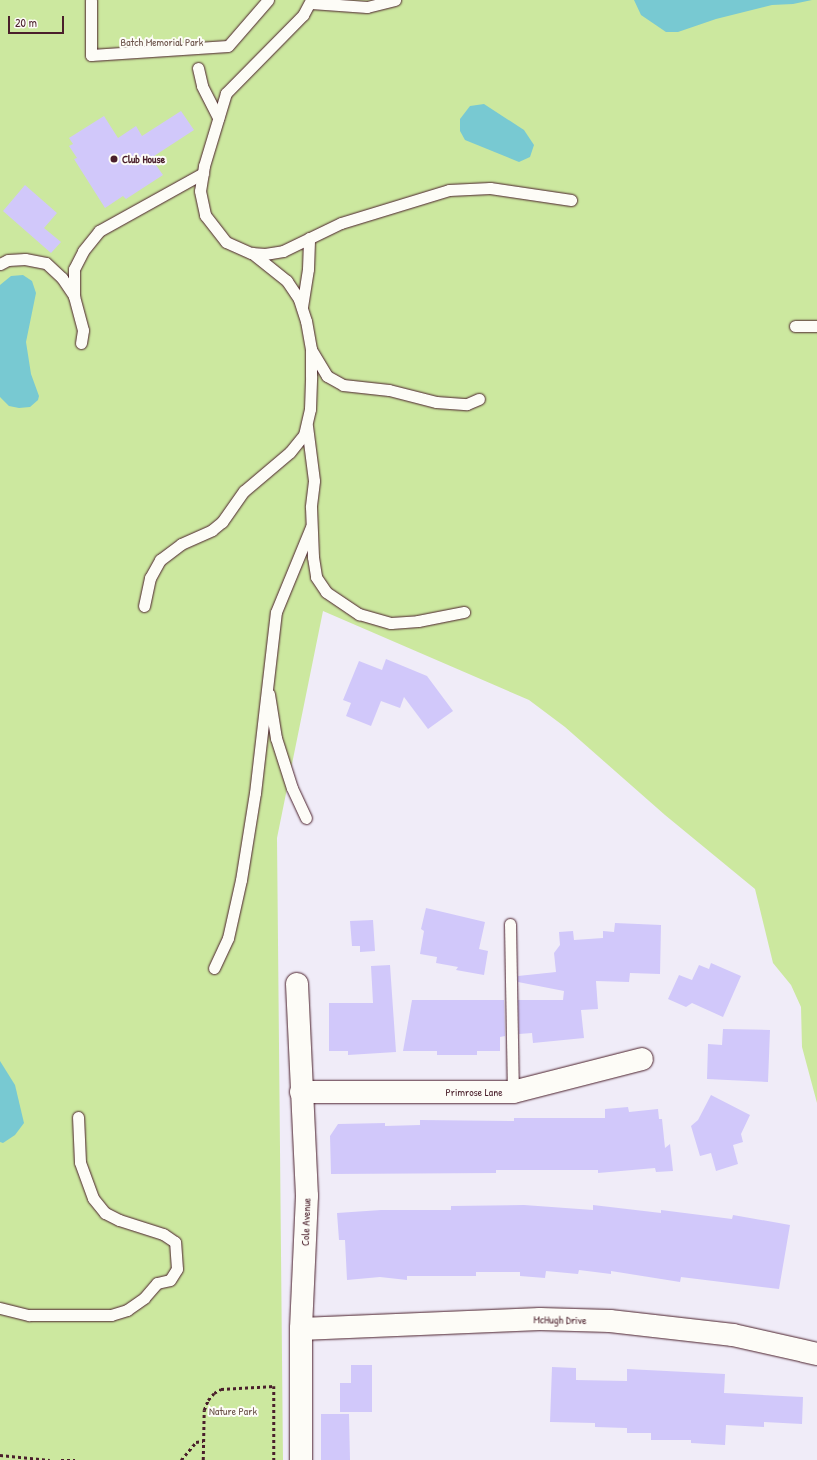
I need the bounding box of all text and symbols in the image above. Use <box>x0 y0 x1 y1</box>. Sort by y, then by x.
scale bar <box>10 8 66 34</box>
text: 20 m <box>15 14 37 31</box>
park label: Batch Memorial Park <box>121 35 203 49</box>
place label: Club House <box>122 152 165 166</box>
marker: Club House <box>109 154 119 164</box>
street label: Primrose Lane <box>445 1085 503 1099</box>
street label: Cole Avenue <box>299 1198 313 1246</box>
street label: McHugh Drive <box>533 1313 587 1327</box>
park label: Nature Park <box>209 1404 257 1418</box>

